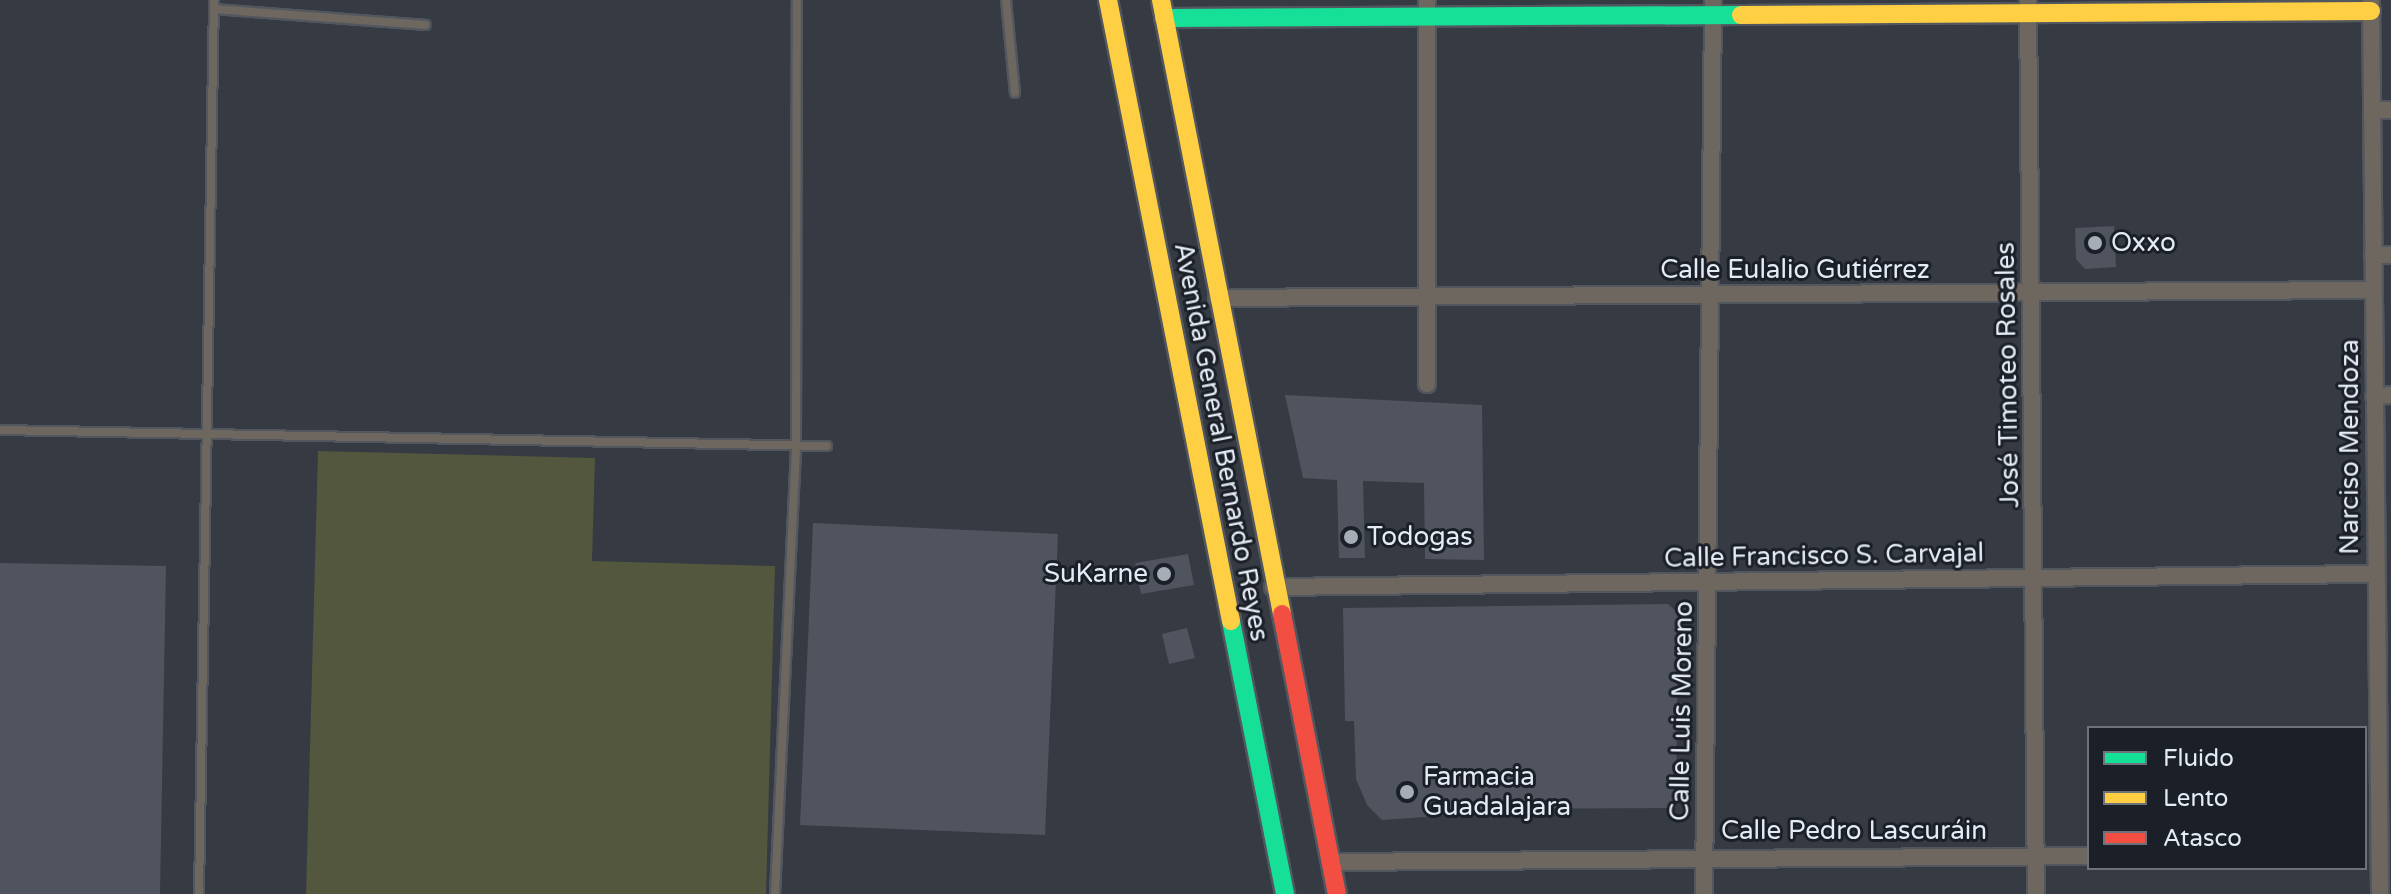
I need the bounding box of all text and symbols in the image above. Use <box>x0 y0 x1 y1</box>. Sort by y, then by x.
place label: Oxxo <box>2111 227 2176 259</box>
marker: Oxxo <box>2086 234 2104 252</box>
street label: Avenida General Bernardo Reyes <box>1167 240 1275 644</box>
street label: José Timoteo Rosales <box>1990 242 2026 508</box>
street label: Calle Eulalio Gutiérrez <box>1660 254 1930 286</box>
street label: Narciso Mendoza <box>2334 339 2366 555</box>
place label: Todogas <box>1367 521 1473 553</box>
marker: Todogas <box>1342 528 1360 546</box>
street label: Calle Francisco S. Carvajal <box>1664 538 1984 574</box>
place label: SuKarne <box>1044 558 1148 590</box>
marker: SuKarne <box>1155 565 1173 583</box>
street label: Calle Luis Moreno <box>1664 601 1700 821</box>
legend <box>2087 726 2367 870</box>
text: Fluido <box>2163 744 2234 773</box>
place label: Farmacia Guadalajara <box>1423 761 1571 822</box>
marker: Farmacia Guadalajara <box>1398 783 1416 801</box>
text: Lento <box>2163 784 2228 813</box>
street label: Calle Pedro Lascuráin <box>1721 815 1987 847</box>
text: Atasco <box>2163 824 2242 853</box>

